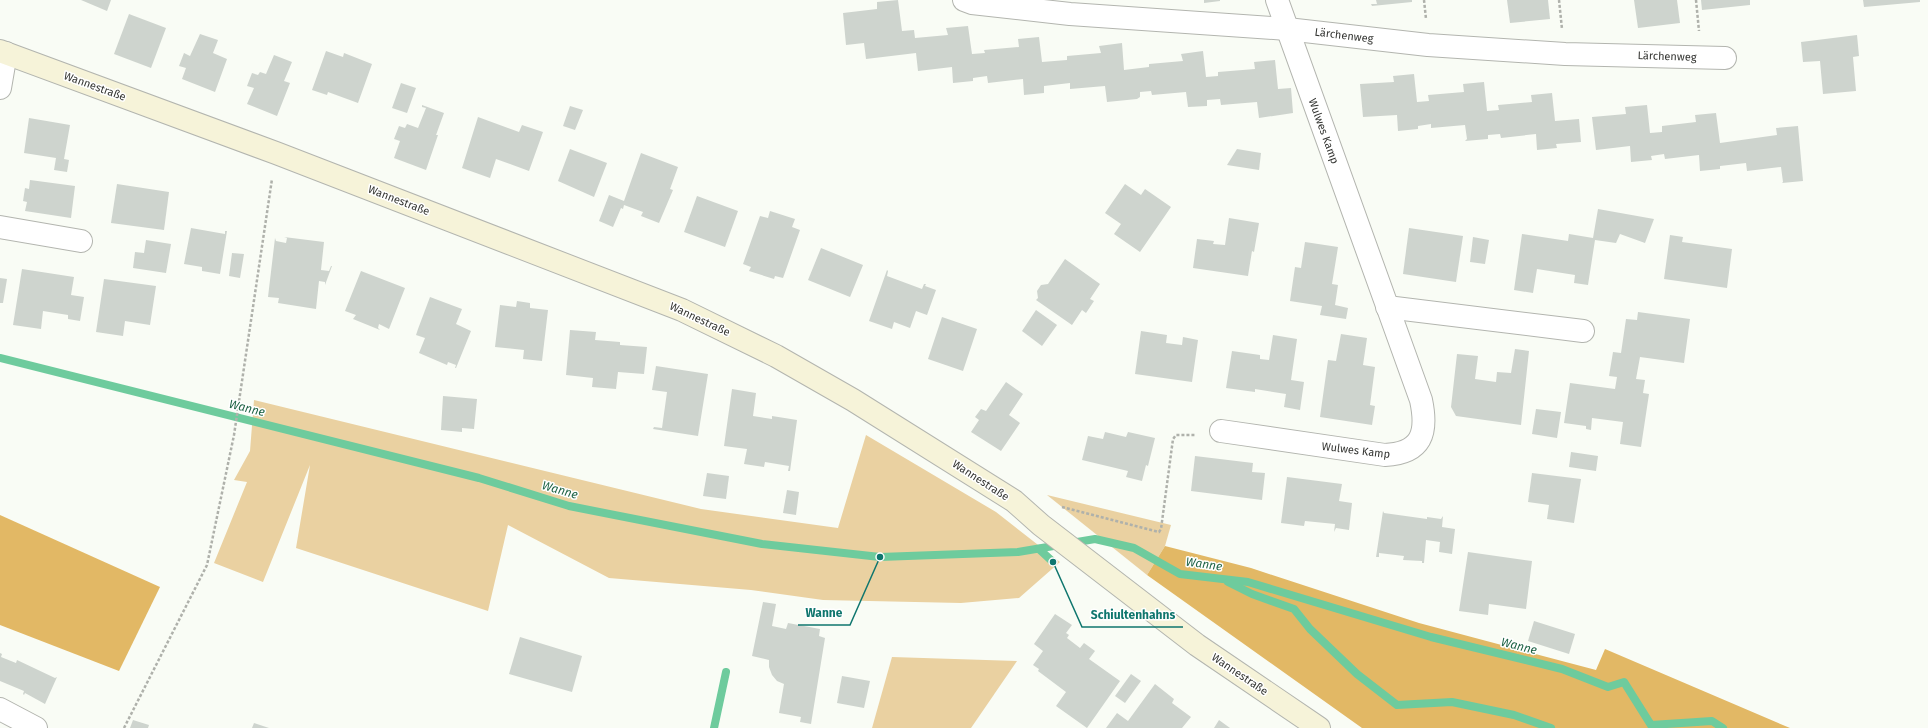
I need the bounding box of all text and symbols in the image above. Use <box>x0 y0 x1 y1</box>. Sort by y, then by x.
street label: Lärchenweg <box>1314 25 1374 46</box>
street label: Lärchenweg <box>1637 49 1697 64</box>
street label: Wannestraße <box>62 69 128 104</box>
street label: Wulwes Kamp <box>1306 97 1341 166</box>
street label: Wannestraße <box>366 183 432 218</box>
street label: Wannestraße <box>668 300 732 339</box>
water label: Wanne <box>228 397 266 419</box>
street label: Wulwes Kamp <box>1321 440 1391 461</box>
street label: Wannestraße <box>950 457 1012 504</box>
water label: Wanne <box>540 478 580 502</box>
water label: Wanne <box>1185 555 1223 573</box>
callout: Wanne <box>798 601 850 625</box>
callout: Schiultenhahns <box>1082 603 1183 627</box>
text: Wanne <box>806 606 843 620</box>
text: Schiultenhahns <box>1091 608 1175 622</box>
water label: Wanne <box>1500 635 1538 657</box>
street label: Wannestraße <box>1209 651 1270 698</box>

